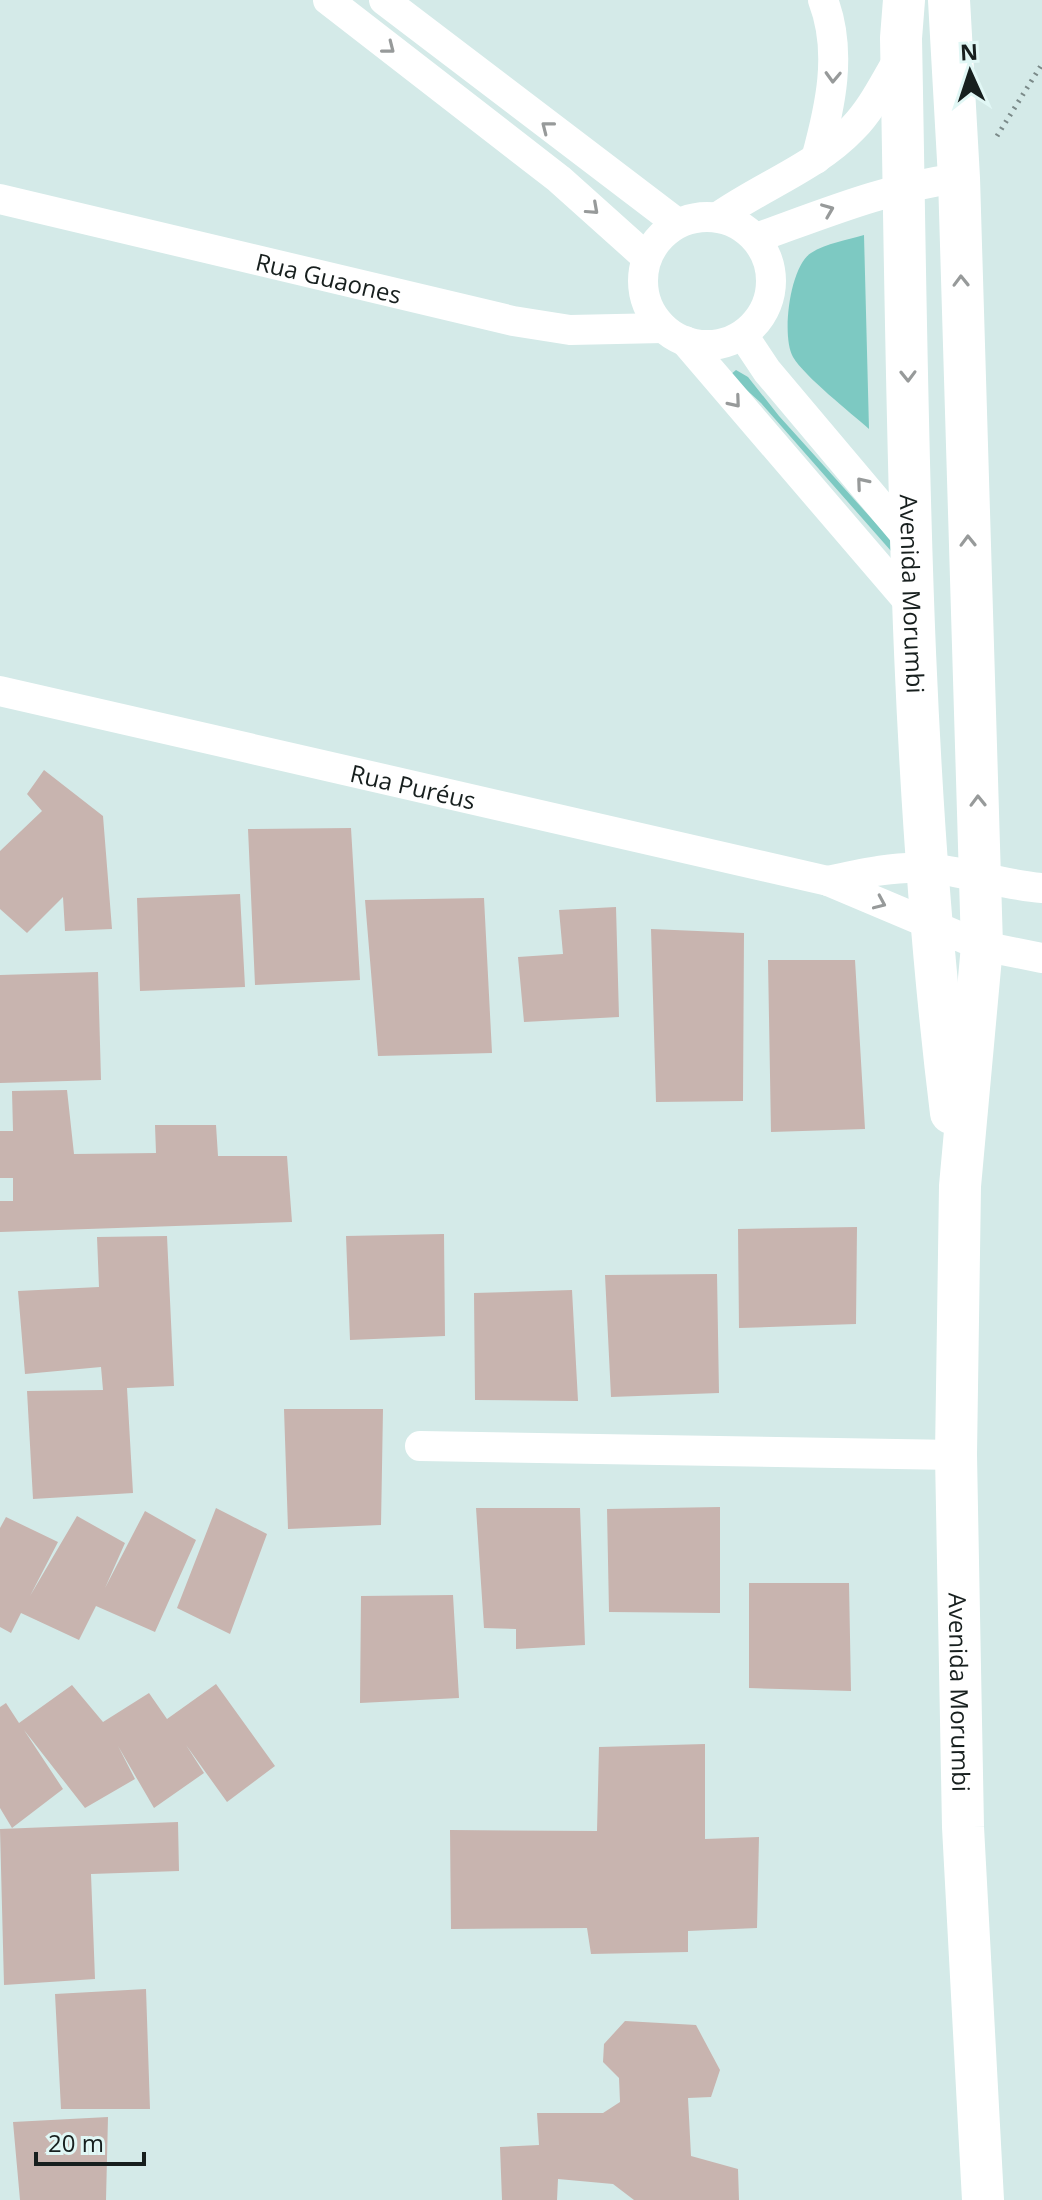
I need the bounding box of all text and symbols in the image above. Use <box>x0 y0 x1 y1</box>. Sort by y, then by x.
north arrow <box>930 32 1010 112</box>
text: N <box>959 36 979 66</box>
one-way arrow <box>381 38 395 52</box>
one-way arrow <box>824 71 841 84</box>
one-way arrow <box>541 122 556 136</box>
one-way arrow <box>583 200 598 214</box>
one-way arrow <box>820 203 834 220</box>
street label: Rua Guaones <box>253 244 405 310</box>
one-way arrow <box>953 274 970 287</box>
one-way arrow <box>899 370 917 383</box>
one-way arrow <box>725 392 740 407</box>
one-way arrow <box>857 478 872 493</box>
street label: Avenida Morumbi <box>893 494 933 694</box>
one-way arrow <box>959 534 977 547</box>
street label: Rua Puréus <box>347 755 479 816</box>
one-way arrow <box>969 794 987 807</box>
one-way arrow <box>872 893 887 909</box>
street label: Avenida Morumbi <box>942 1592 979 1792</box>
scale bar <box>36 2116 144 2166</box>
text: 20 m <box>48 2126 104 2159</box>

